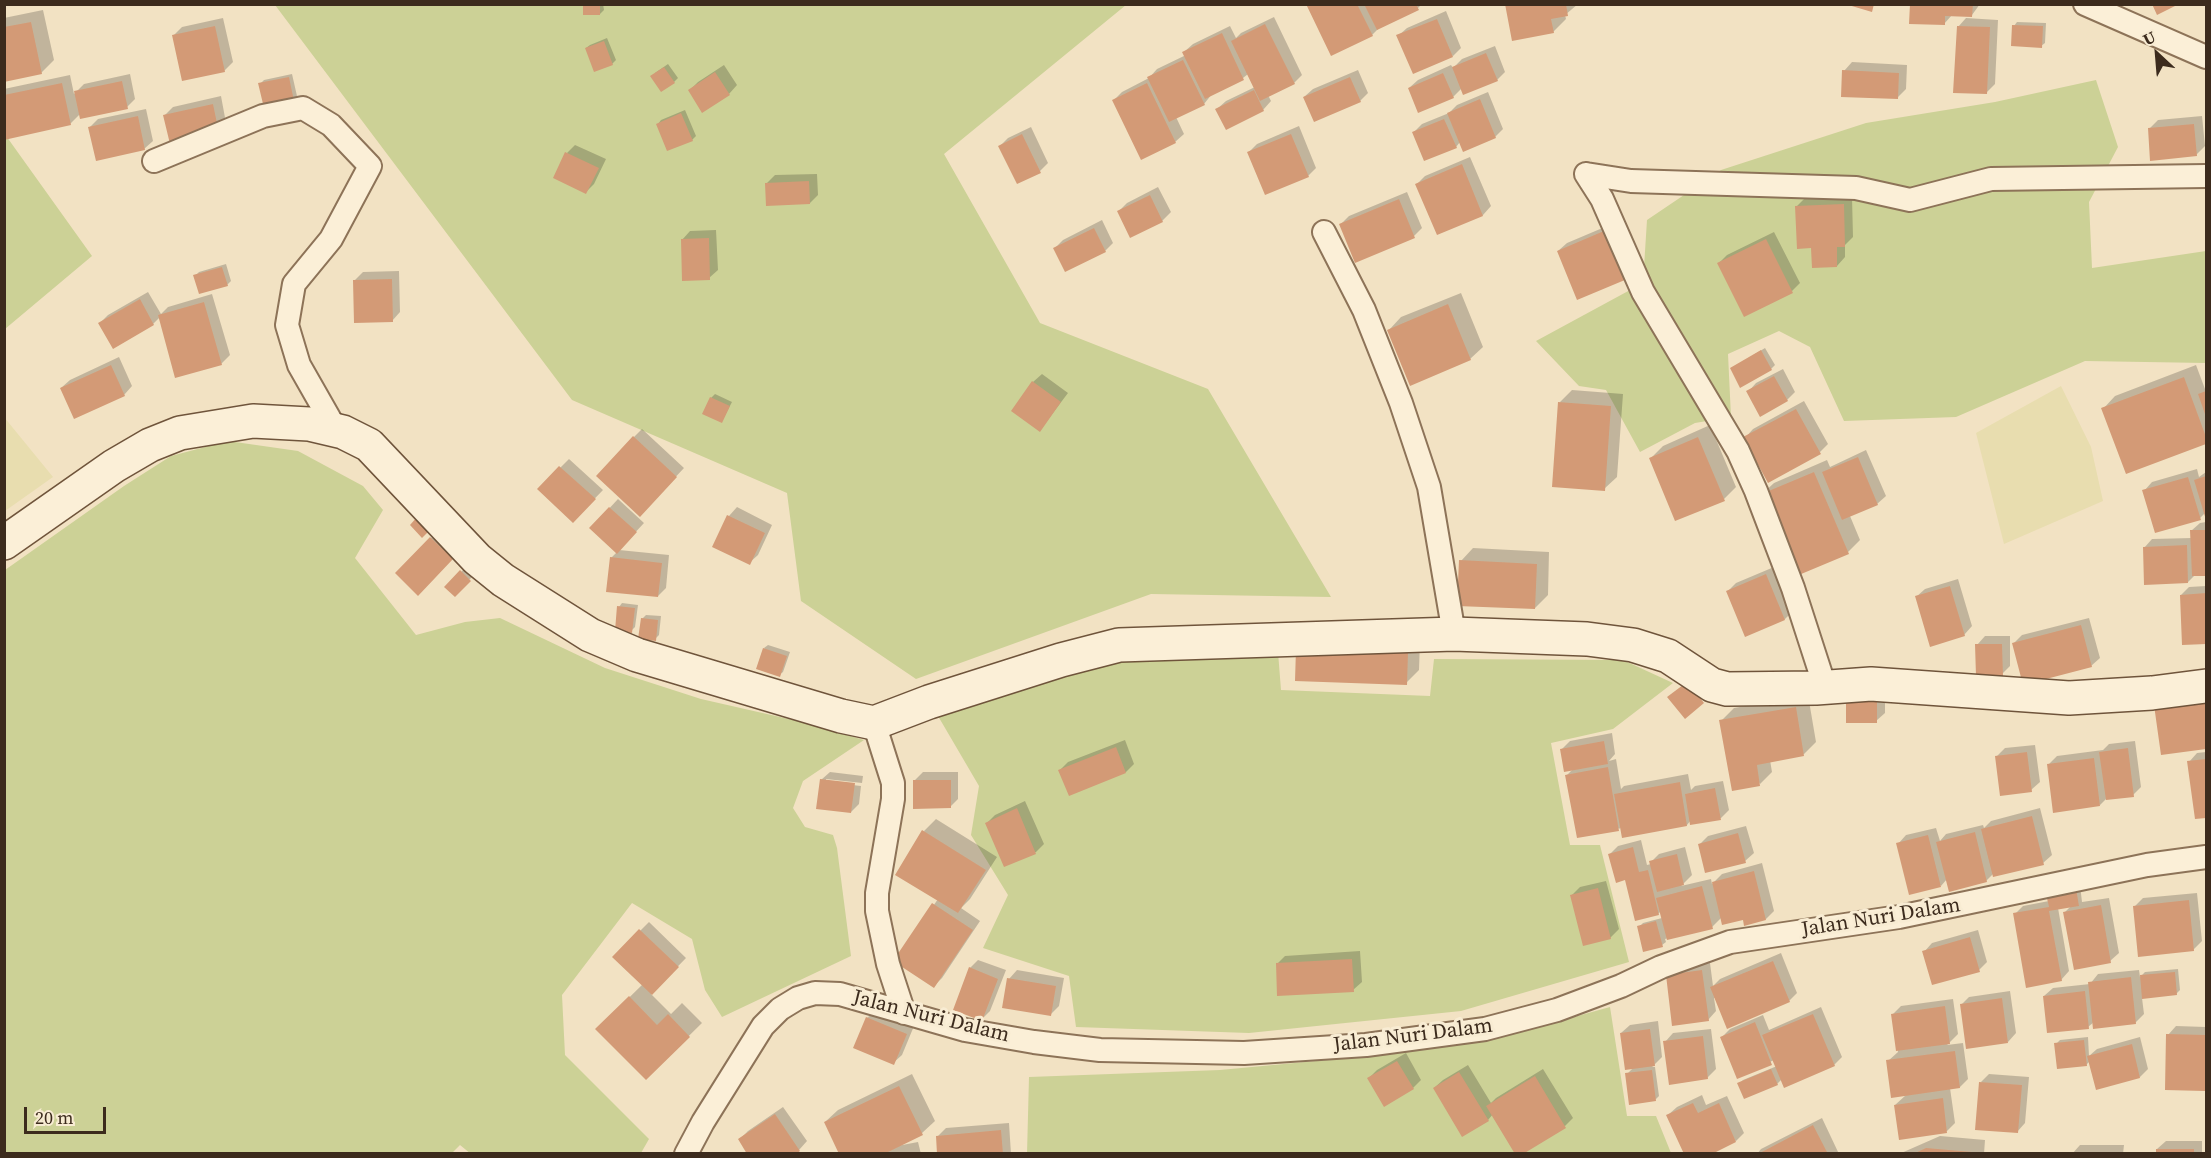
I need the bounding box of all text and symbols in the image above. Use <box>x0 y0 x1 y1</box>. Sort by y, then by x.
north arrow <box>2127 24 2187 84</box>
text: U <box>2139 25 2159 50</box>
street label: Jalan Nuri Dalam <box>1800 893 1962 943</box>
street label: Jalan Nuri Dalam <box>850 985 1012 1049</box>
street label: Jalan Nuri Dalam <box>1332 1014 1494 1058</box>
scale bar <box>27 1095 110 1133</box>
text: 20 m <box>35 1105 73 1130</box>

